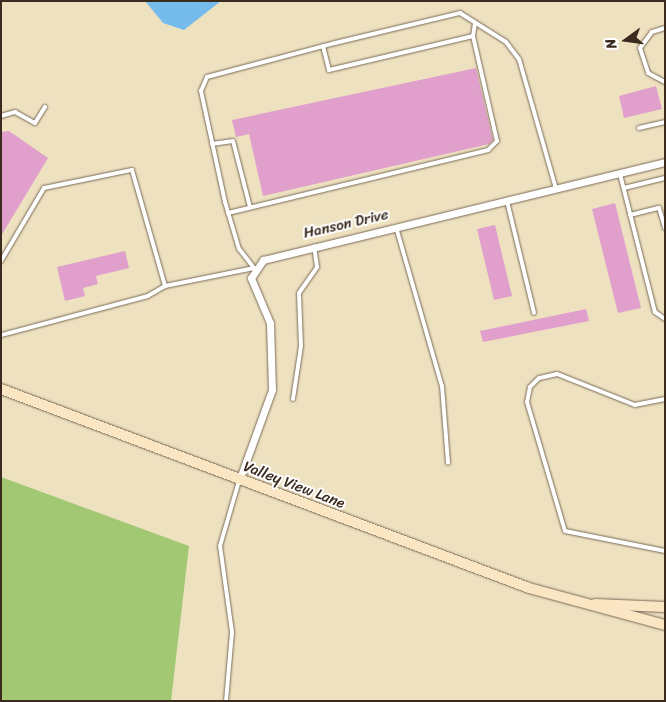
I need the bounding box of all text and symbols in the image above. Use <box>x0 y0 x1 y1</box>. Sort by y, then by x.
north arrow <box>601 15 651 65</box>
text: N <box>598 36 624 51</box>
street label: Hanson Drive <box>302 205 390 243</box>
street label: Valley View Lane <box>240 457 348 513</box>

